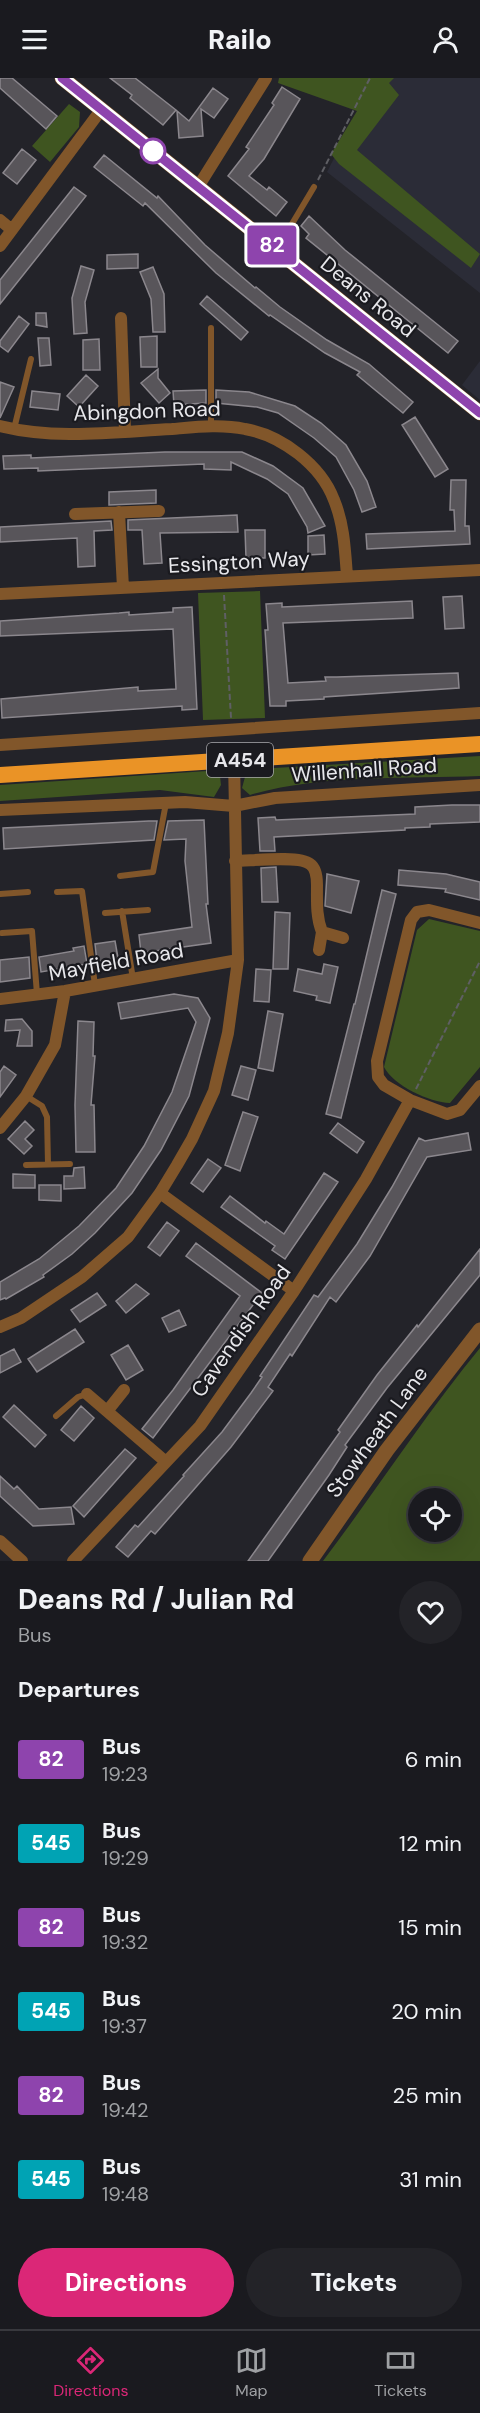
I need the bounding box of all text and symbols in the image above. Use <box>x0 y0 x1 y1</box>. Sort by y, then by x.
text: Railo <box>208 22 272 57</box>
icon: menu <box>18 23 51 56</box>
icon: person <box>429 23 462 56</box>
unlabelled marker <box>140 138 166 164</box>
line badge: 82 <box>245 226 299 264</box>
text: 82 <box>259 231 285 259</box>
street label: Deans Road <box>315 250 421 344</box>
street label: Abingdon Road <box>73 394 221 428</box>
street label: Essington Way <box>167 544 311 580</box>
road number: A454 <box>207 743 273 777</box>
street label: Willenhall Road <box>290 751 438 789</box>
street label: Mayfield Road <box>46 936 186 988</box>
street label: Cavendish Road <box>185 1259 297 1403</box>
street label: Stowheath Lane <box>320 1361 434 1503</box>
map controls <box>408 1488 462 1542</box>
button: locate <box>408 1488 462 1542</box>
text: Deans Rd / Julian Rd <box>18 1581 294 1618</box>
button: heart <box>399 1581 462 1644</box>
text: Bus <box>18 1622 52 1648</box>
text: Departures <box>18 1675 140 1704</box>
text: Bus <box>102 1732 141 1761</box>
text: 82 <box>38 1745 64 1773</box>
text: 6 min <box>405 1745 462 1774</box>
text: 19:23 <box>102 1761 148 1787</box>
text: Bus <box>102 1816 141 1845</box>
text: 545 <box>31 1829 71 1857</box>
text: 12 min <box>399 1829 462 1858</box>
text: 19:29 <box>102 1845 149 1871</box>
text: Bus <box>102 1900 141 1929</box>
text: 82 <box>38 1913 64 1941</box>
text: 15 min <box>398 1913 462 1942</box>
text: 19:32 <box>102 1929 148 1955</box>
text: Bus <box>102 1984 141 2013</box>
text: 545 <box>31 1997 71 2025</box>
text: 20 min <box>391 1997 462 2026</box>
text: 19:37 <box>102 2013 147 2039</box>
text: Bus <box>102 2068 141 2097</box>
text: 82 <box>38 2081 64 2109</box>
text: 25 min <box>393 2081 462 2110</box>
text: 19:42 <box>102 2097 149 2123</box>
text: Bus <box>102 2152 141 2181</box>
text: 545 <box>31 2165 71 2193</box>
text: 31 min <box>399 2165 462 2194</box>
text: 19:48 <box>102 2181 149 2207</box>
button: Directions <box>18 2248 234 2317</box>
button: Tickets <box>246 2248 462 2317</box>
tab: Directions <box>53 2344 128 2401</box>
tab: Map <box>235 2344 268 2401</box>
tab: Tickets <box>374 2344 427 2401</box>

